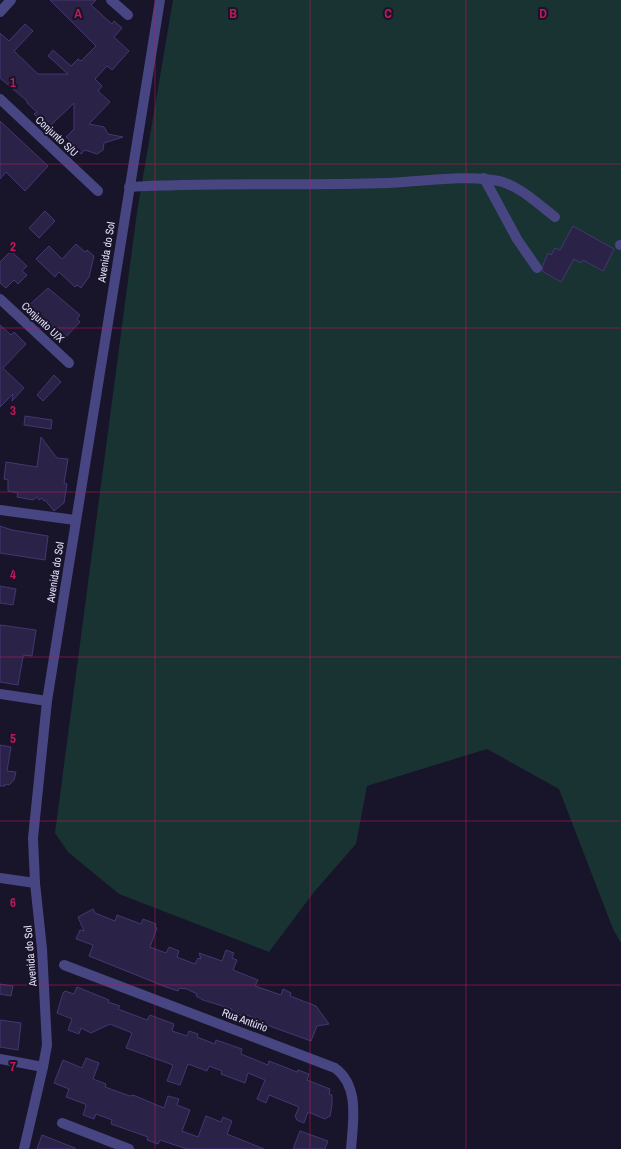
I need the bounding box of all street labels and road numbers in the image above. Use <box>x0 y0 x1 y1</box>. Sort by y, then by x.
street label: Conjunto S/U <box>33 113 81 159</box>
street label: Avenida do Sol <box>94 221 118 284</box>
street label: Conjunto U/X <box>19 299 67 345</box>
street label: Avenida do Sol <box>43 541 67 604</box>
street label: Avenida do Sol <box>20 925 40 988</box>
street label: Rua Antúrio <box>220 1005 270 1035</box>

